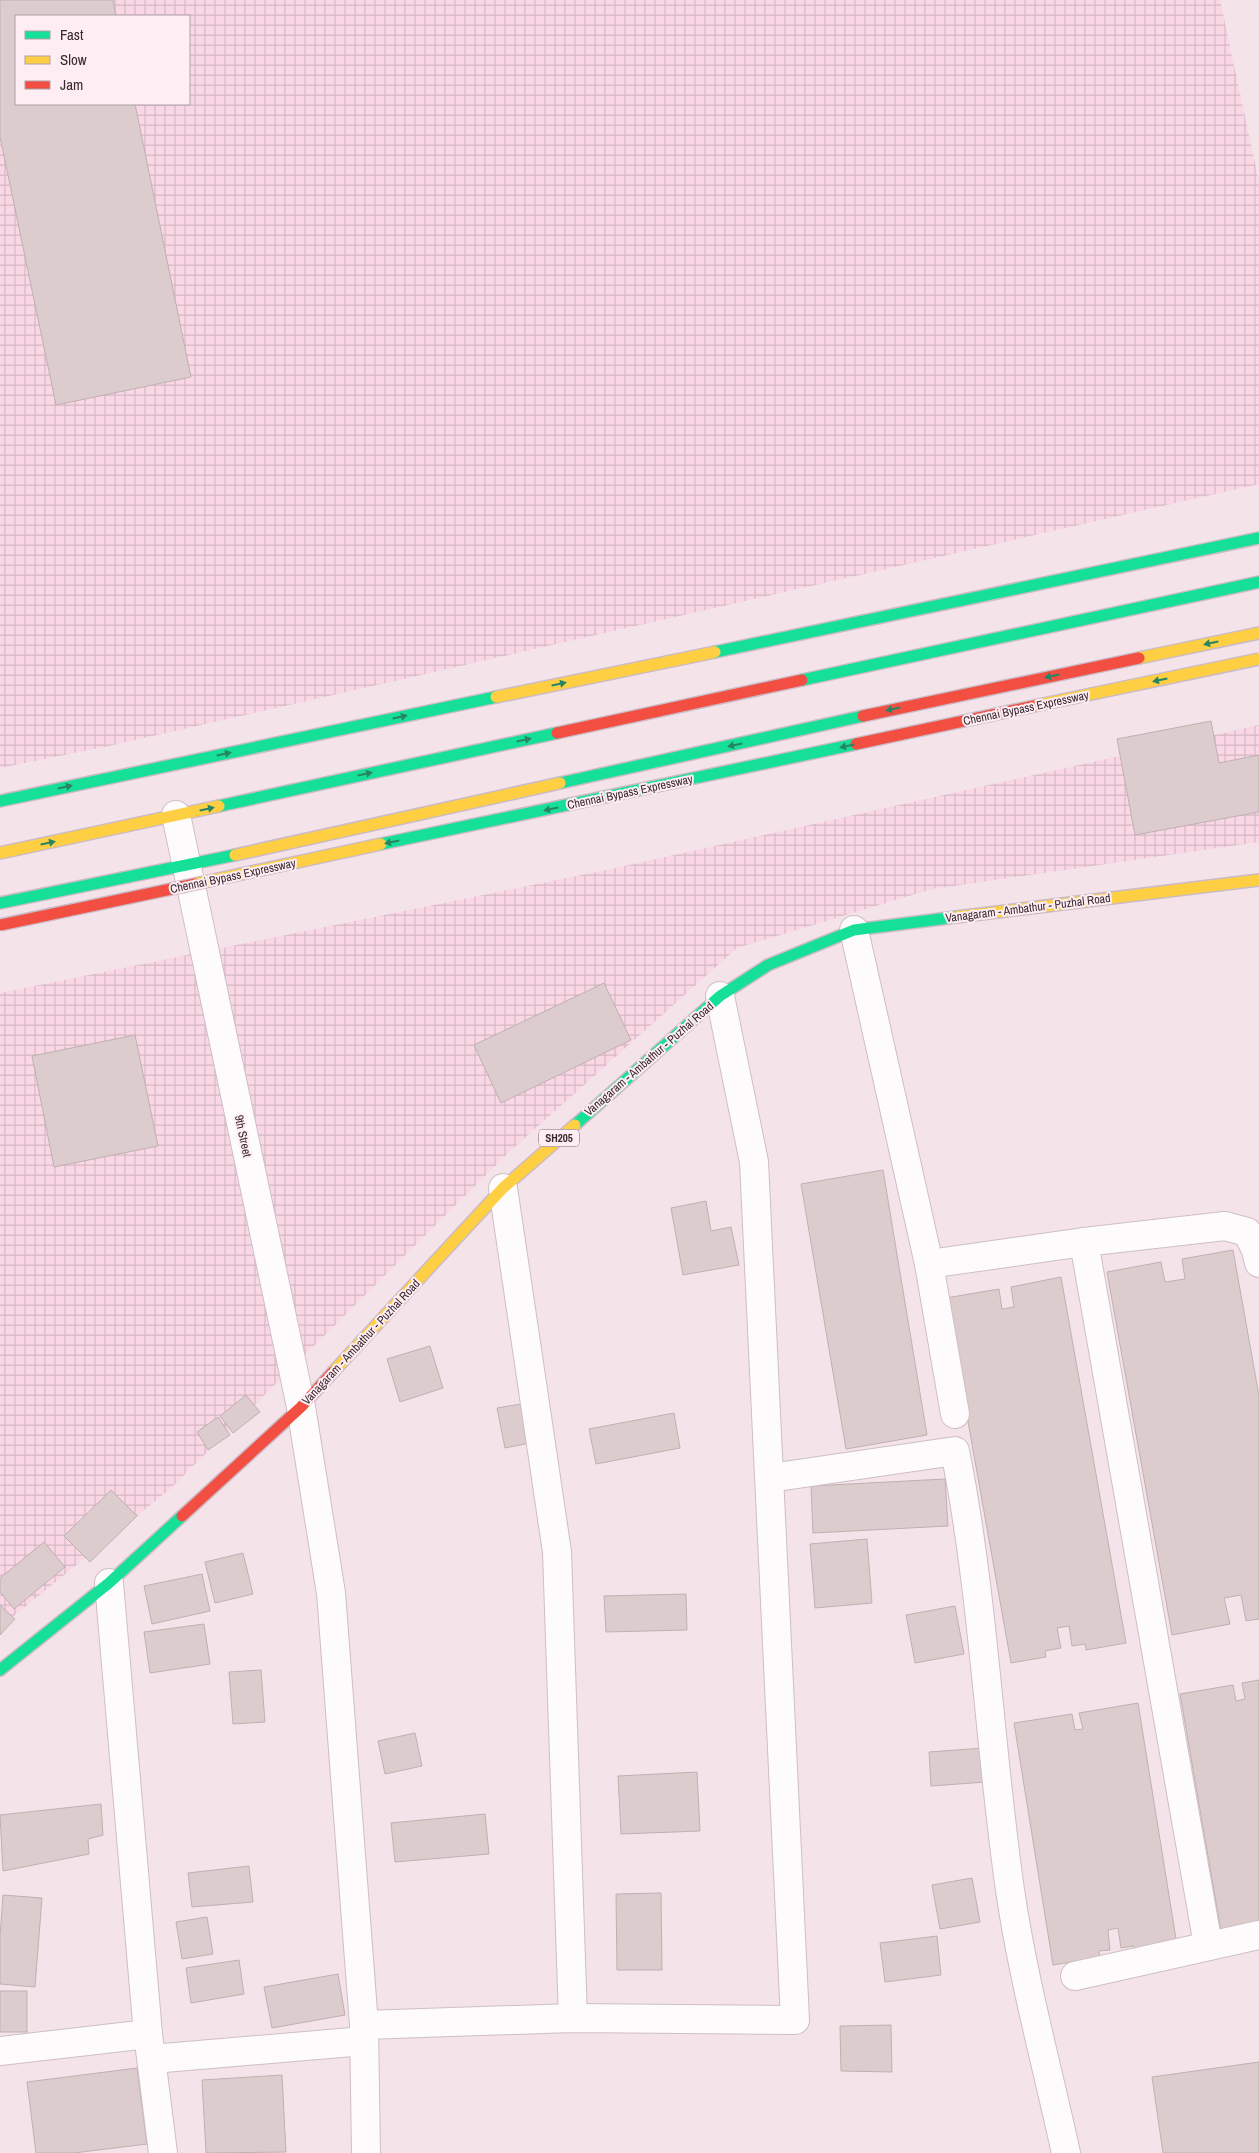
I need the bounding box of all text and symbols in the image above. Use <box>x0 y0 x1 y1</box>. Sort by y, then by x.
legend <box>15 15 190 105</box>
text: Fast <box>60 24 84 45</box>
text: Slow <box>60 49 87 70</box>
text: Jam <box>60 74 83 95</box>
one-way arrow <box>1204 639 1219 647</box>
one-way arrow <box>1044 672 1060 680</box>
one-way arrow <box>1152 676 1168 684</box>
one-way arrow <box>552 680 567 688</box>
street label: Chennai Bypass Expressway <box>962 687 1090 729</box>
one-way arrow <box>885 706 901 714</box>
one-way arrow <box>393 713 409 721</box>
one-way arrow <box>517 736 532 744</box>
one-way arrow <box>727 741 742 749</box>
one-way arrow <box>839 742 854 750</box>
one-way arrow <box>216 750 231 758</box>
one-way arrow <box>358 770 374 778</box>
street label: Chennai Bypass Expressway <box>566 771 694 813</box>
one-way arrow <box>57 783 72 791</box>
one-way arrow <box>199 805 214 813</box>
one-way arrow <box>543 805 558 813</box>
one-way arrow <box>40 839 55 847</box>
one-way arrow <box>384 839 400 847</box>
street label: Chennai Bypass Expressway <box>169 855 297 897</box>
street label: Vanagaram - Ambathur - Puzhal Road <box>945 890 1111 926</box>
street label: Vanagaram - Ambathur - Puzhal Road <box>581 998 717 1120</box>
street label: 9th Street <box>231 1113 255 1159</box>
road number: SH205 <box>539 1130 579 1146</box>
street label: Vanagaram - Ambathur - Puzhal Road <box>299 1276 423 1408</box>

